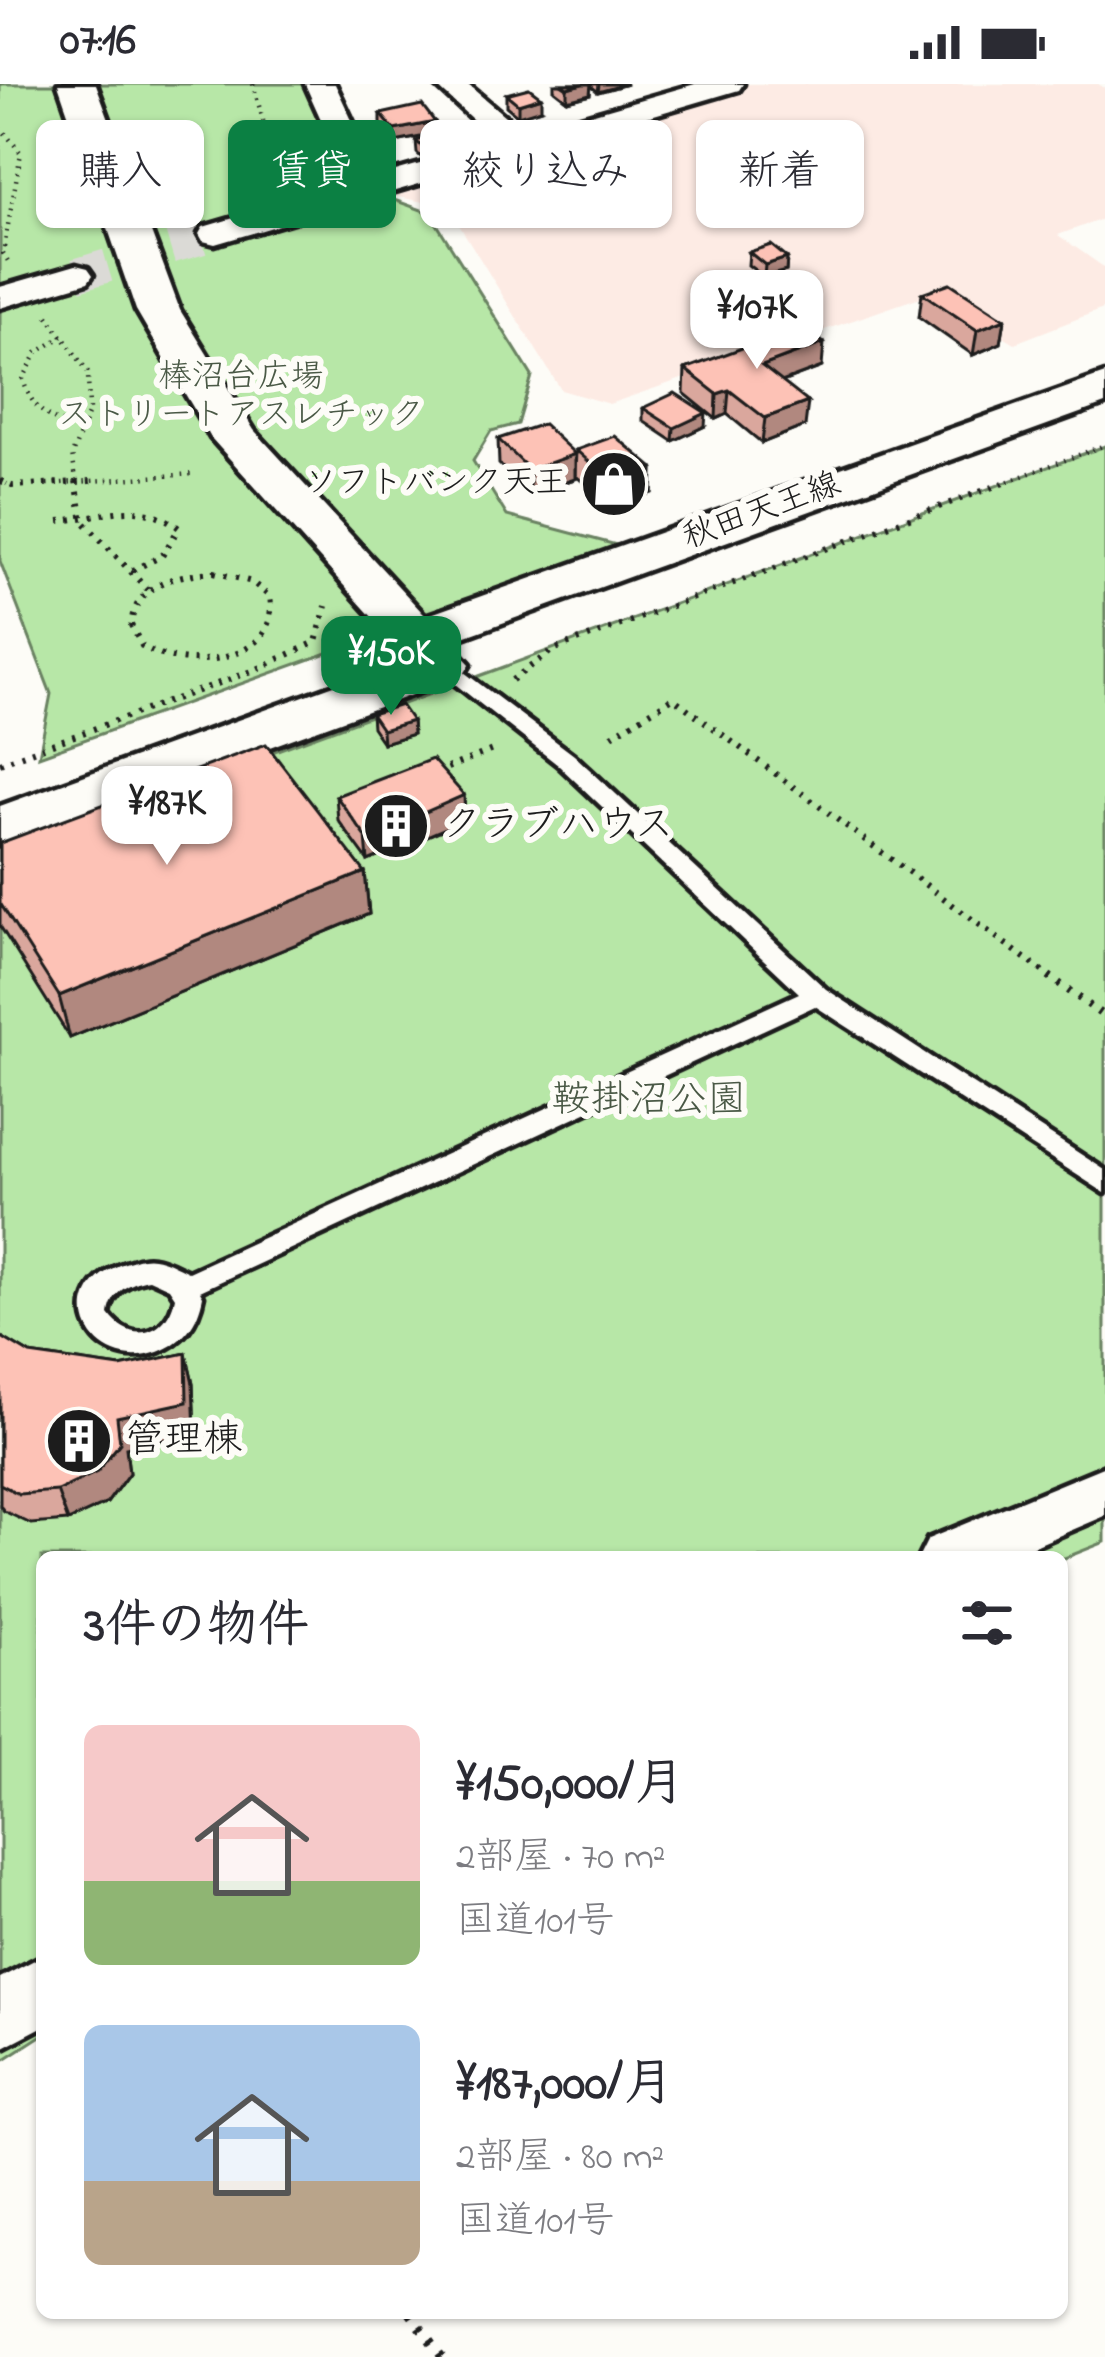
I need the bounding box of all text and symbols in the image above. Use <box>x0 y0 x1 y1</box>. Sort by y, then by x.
text: 07:16 <box>60 9 136 75</box>
chip: 購入 <box>36 120 204 228</box>
chip: 賃貸 <box>228 120 396 228</box>
chip: 絞り込み <box>420 120 672 228</box>
chip: 新着 <box>696 120 864 228</box>
pin: ¥107K <box>673 270 841 372</box>
text: ¥107K <box>717 280 797 337</box>
park label: 棒沼台広場 ストリートアスレチック <box>58 354 424 440</box>
shop icon: ソフトバンク天王 <box>579 449 649 519</box>
place label: ソフトバンク天王 <box>304 460 568 508</box>
street label: 秋田天王線 <box>676 461 848 563</box>
pin: ¥150K <box>307 616 475 718</box>
text: ¥150K <box>348 626 434 683</box>
pin: ¥187K <box>83 766 251 868</box>
text: ¥187K <box>128 776 206 833</box>
building icon: クラブハウス <box>361 791 431 861</box>
place label: クラブハウス <box>442 798 674 855</box>
park label: 鞍掛沼公園 <box>551 1073 747 1130</box>
building icon: 管理棟 <box>44 1406 114 1476</box>
place label: 管理棟 <box>125 1413 242 1470</box>
text: 3件の物件 <box>84 1590 309 1665</box>
icon: filters <box>954 1590 1020 1656</box>
text: ¥150,000/月 <box>456 1748 685 1823</box>
icon: home <box>180 1773 324 1917</box>
text: 2部屋 · 70 m² <box>456 1830 666 1887</box>
text: 国道101号 <box>456 1894 615 1951</box>
text: ¥187,000/月 <box>456 2048 674 2123</box>
icon: home <box>180 2073 324 2217</box>
text: 2部屋 · 80 m² <box>456 2130 664 2187</box>
text: 国道101号 <box>456 2194 615 2251</box>

